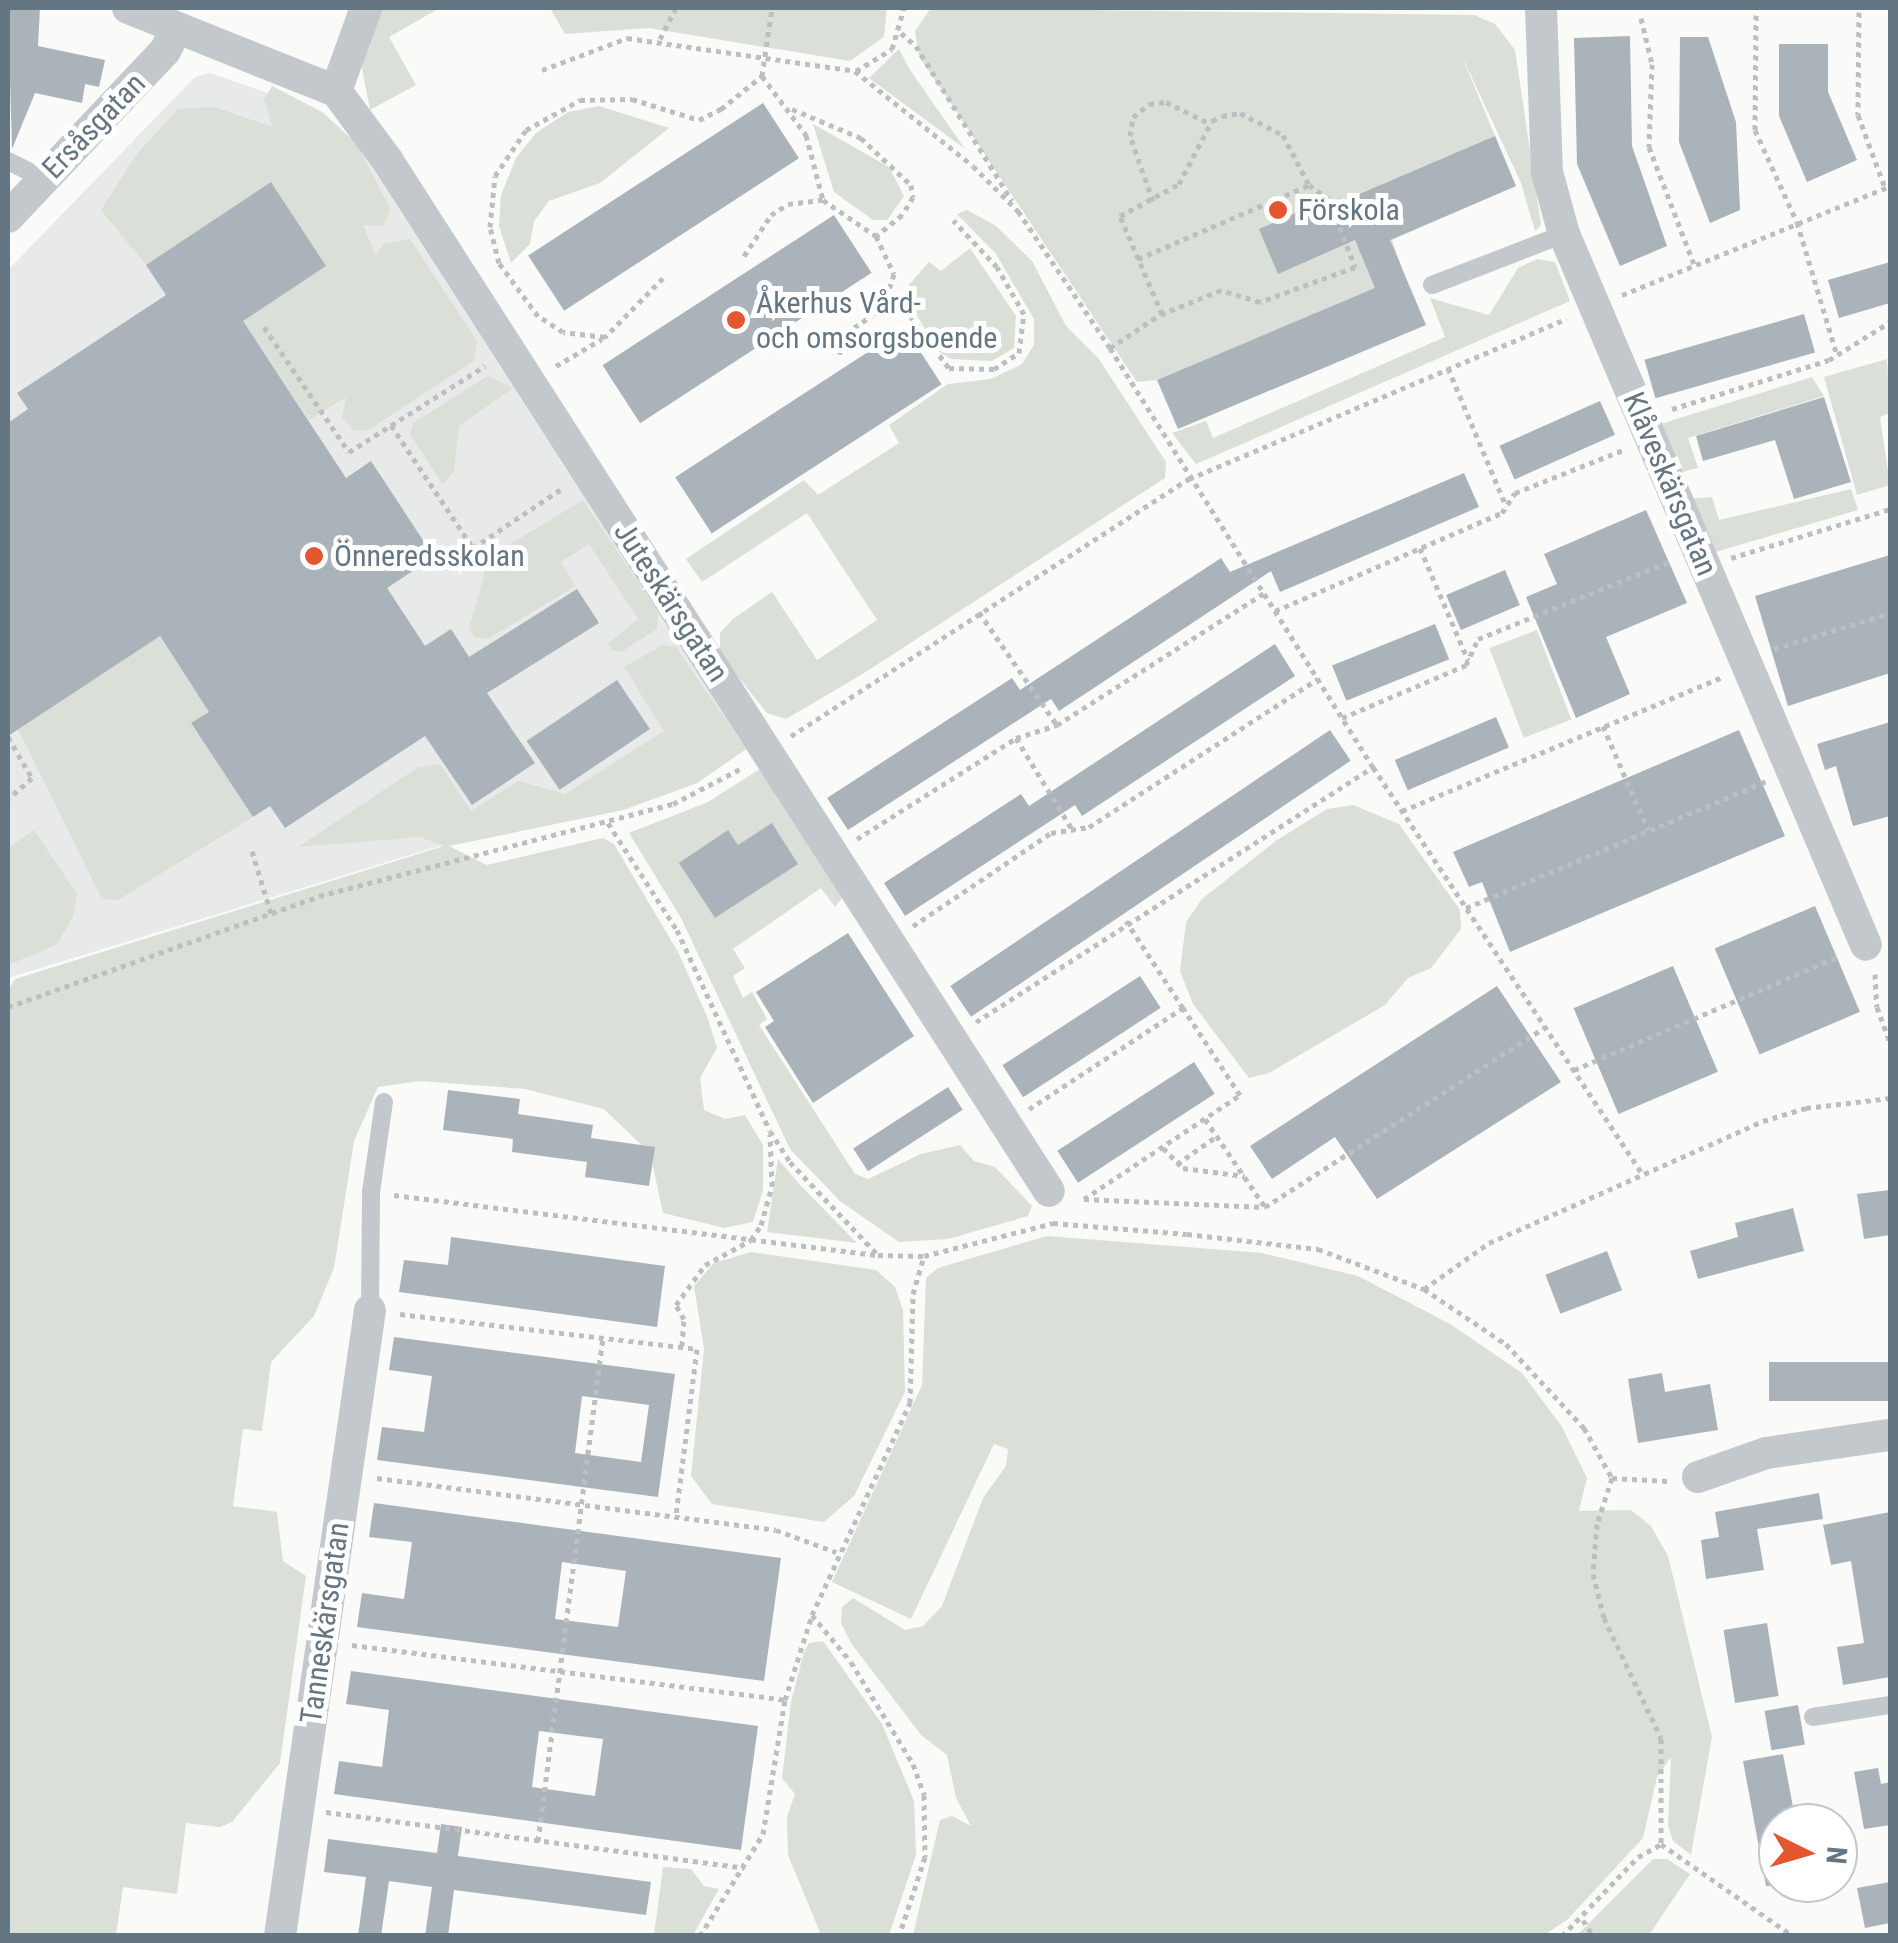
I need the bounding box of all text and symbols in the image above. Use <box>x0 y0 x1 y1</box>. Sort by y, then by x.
street label: Ersåsgatan <box>35 66 153 186</box>
place label: Förskola <box>1298 192 1400 228</box>
marker: Förskola <box>1267 199 1289 221</box>
place label: Åkerhus Vård- och omsorgsboende <box>756 285 997 356</box>
marker: Åkerhus Vård- och omsorgsboende <box>725 309 747 331</box>
street label: Klåveskärsgatan <box>1615 387 1725 581</box>
street label: Juteskärsgatan <box>606 515 736 689</box>
place label: Önneredsskolan <box>334 538 525 574</box>
marker: Önneredsskolan <box>303 545 325 567</box>
street label: Tanneskärsgatan <box>293 1520 357 1726</box>
north arrow <box>1758 1803 1858 1903</box>
text: N <box>1819 1846 1854 1865</box>

